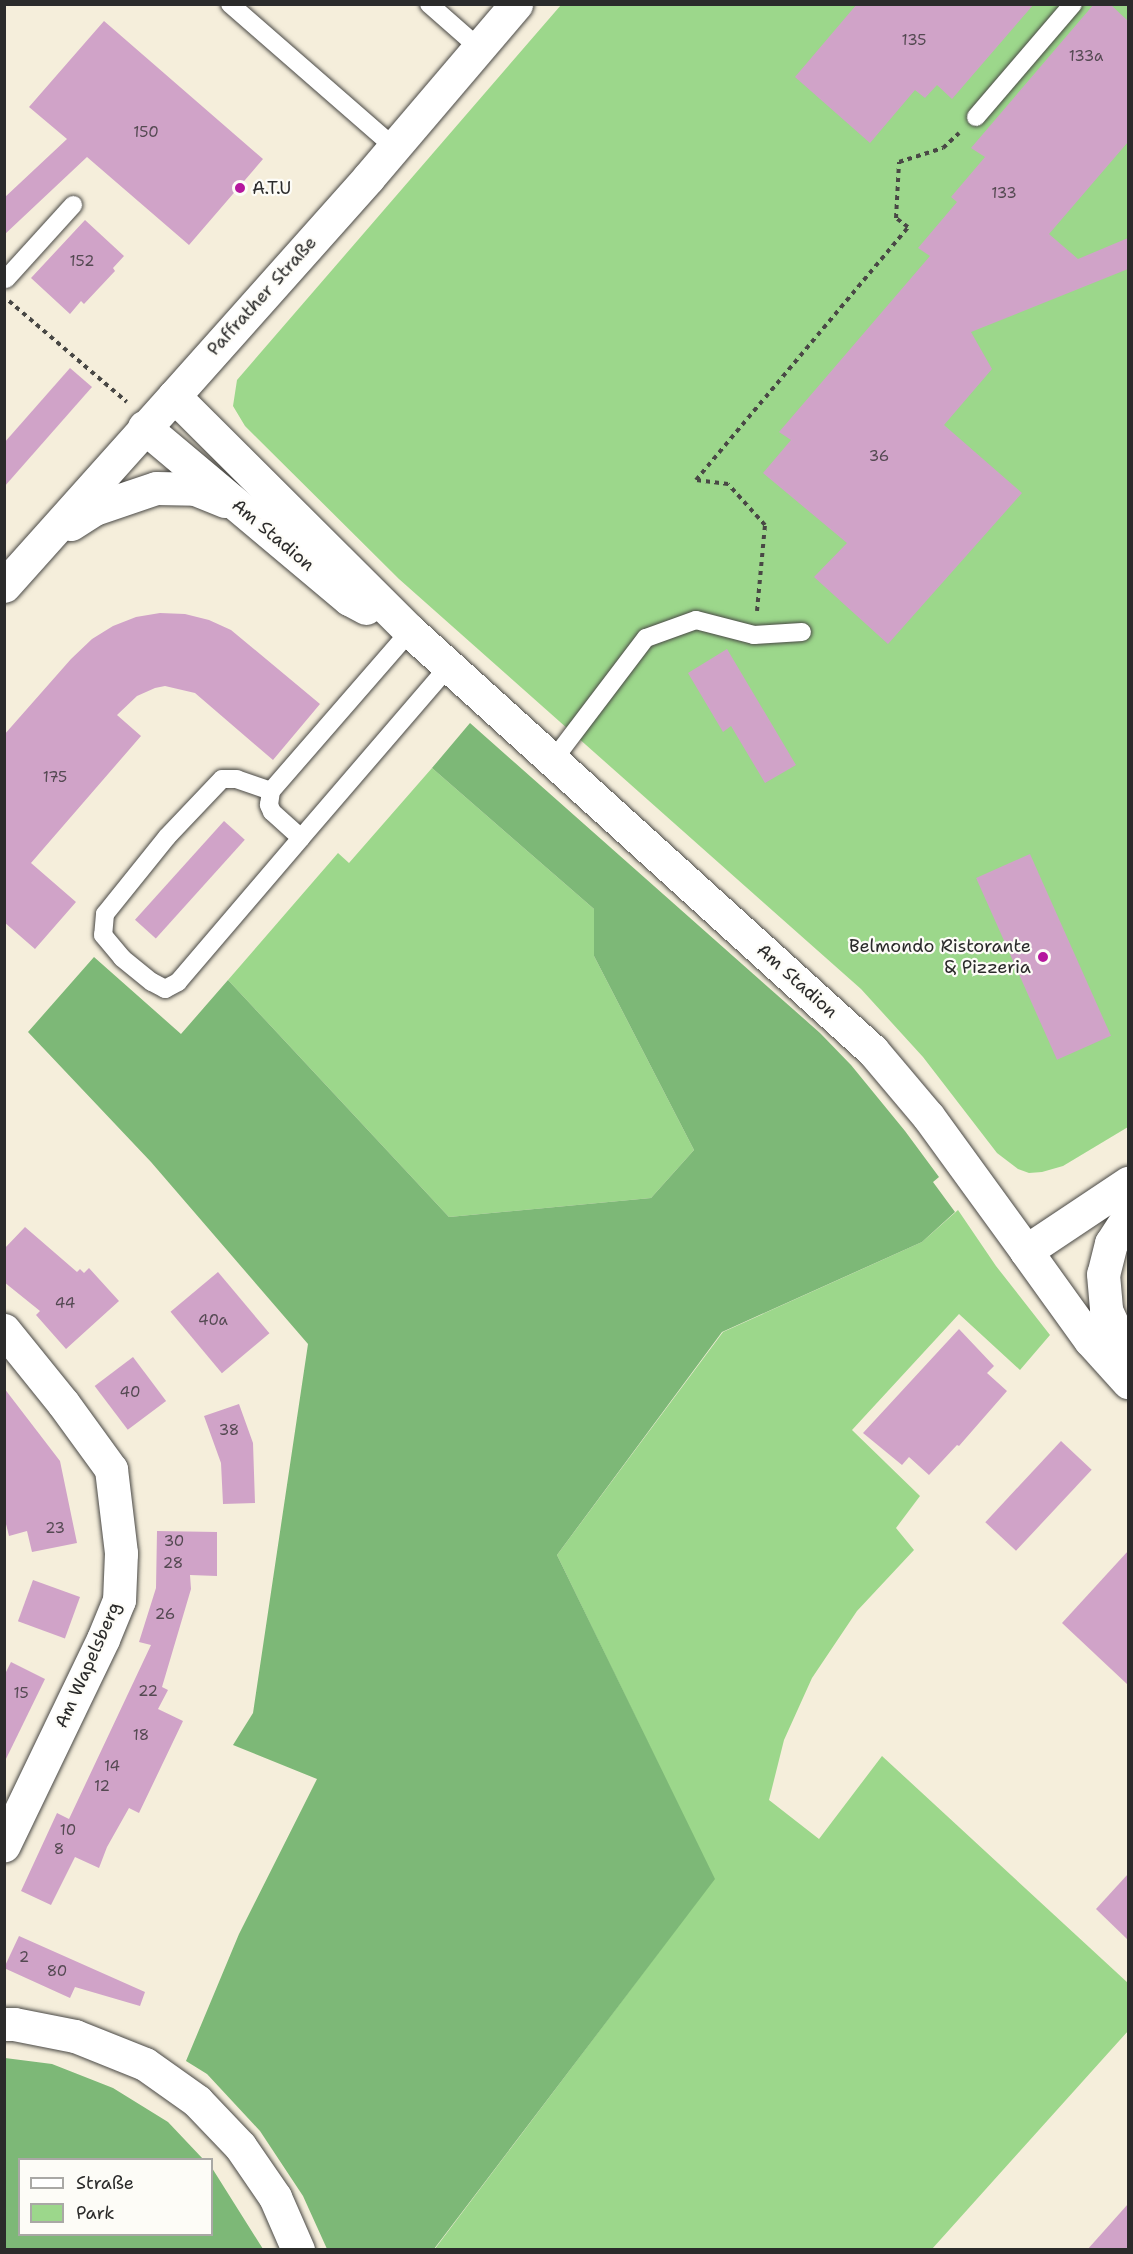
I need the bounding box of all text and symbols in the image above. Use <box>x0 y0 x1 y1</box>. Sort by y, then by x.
house number: 135 <box>902 32 926 50</box>
house number: 133a <box>1069 48 1103 66</box>
house number: 150 <box>133 124 159 142</box>
place label: A.T.U <box>252 177 291 199</box>
marker: A.T.U <box>233 181 247 195</box>
house number: 133 <box>991 185 1017 203</box>
street label: Paffrather Straße <box>203 232 321 360</box>
house number: 152 <box>70 253 94 271</box>
house number: 36 <box>869 448 889 466</box>
street label: Am Stadion <box>227 494 319 576</box>
house number: 175 <box>43 769 67 787</box>
place label: Belmondo Ristorante & Pizzeria <box>849 936 1031 978</box>
street label: Am Stadion <box>752 939 842 1023</box>
marker: Belmondo Ristorante & Pizzeria <box>1036 950 1050 964</box>
house number: 44 <box>55 1295 75 1313</box>
house number: 40a <box>198 1312 228 1330</box>
house number: 40 <box>120 1384 140 1402</box>
house number: 38 <box>219 1422 239 1440</box>
house number: 23 <box>45 1520 65 1538</box>
house number: 30 <box>164 1533 184 1551</box>
house number: 28 <box>163 1555 183 1573</box>
street label: Am Wapelsberg <box>51 1599 125 1731</box>
house number: 26 <box>155 1606 175 1624</box>
house number: 22 <box>138 1683 158 1701</box>
house number: 15 <box>13 1685 29 1703</box>
house number: 18 <box>133 1727 149 1745</box>
house number: 14 <box>104 1758 120 1776</box>
house number: 12 <box>94 1778 110 1796</box>
house number: 10 <box>60 1822 76 1840</box>
house number: 8 <box>54 1841 64 1859</box>
house number: 2 <box>19 1949 29 1967</box>
house number: 80 <box>47 1963 67 1981</box>
legend <box>18 2158 213 2236</box>
text: Straße <box>76 2171 134 2195</box>
text: Park <box>76 2201 115 2225</box>

